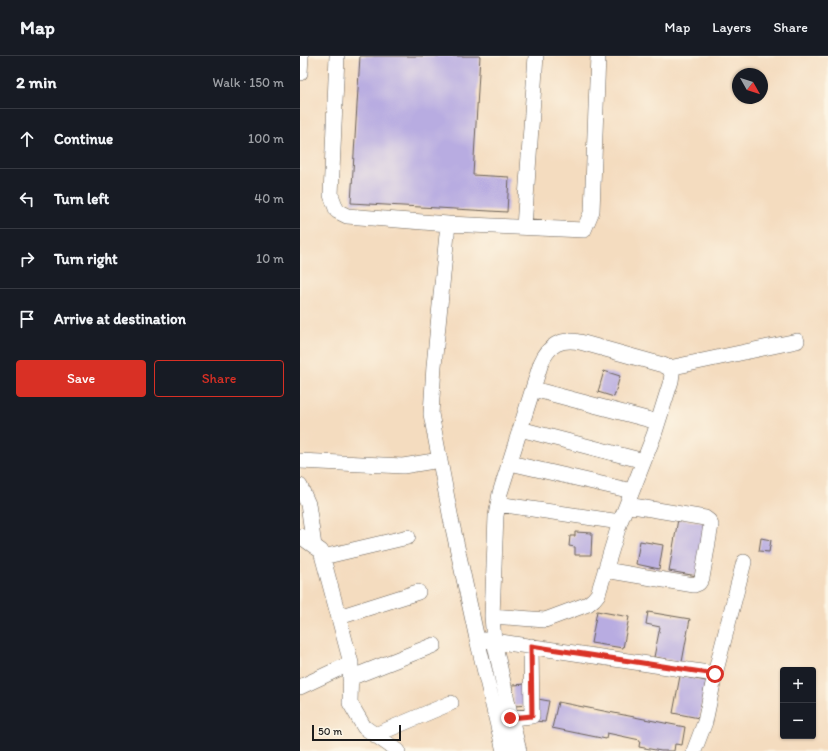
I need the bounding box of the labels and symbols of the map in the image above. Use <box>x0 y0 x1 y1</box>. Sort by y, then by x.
north arrow <box>732 68 768 104</box>
route start <box>706 665 724 683</box>
route end <box>501 709 519 727</box>
scale bar <box>312 723 401 742</box>

